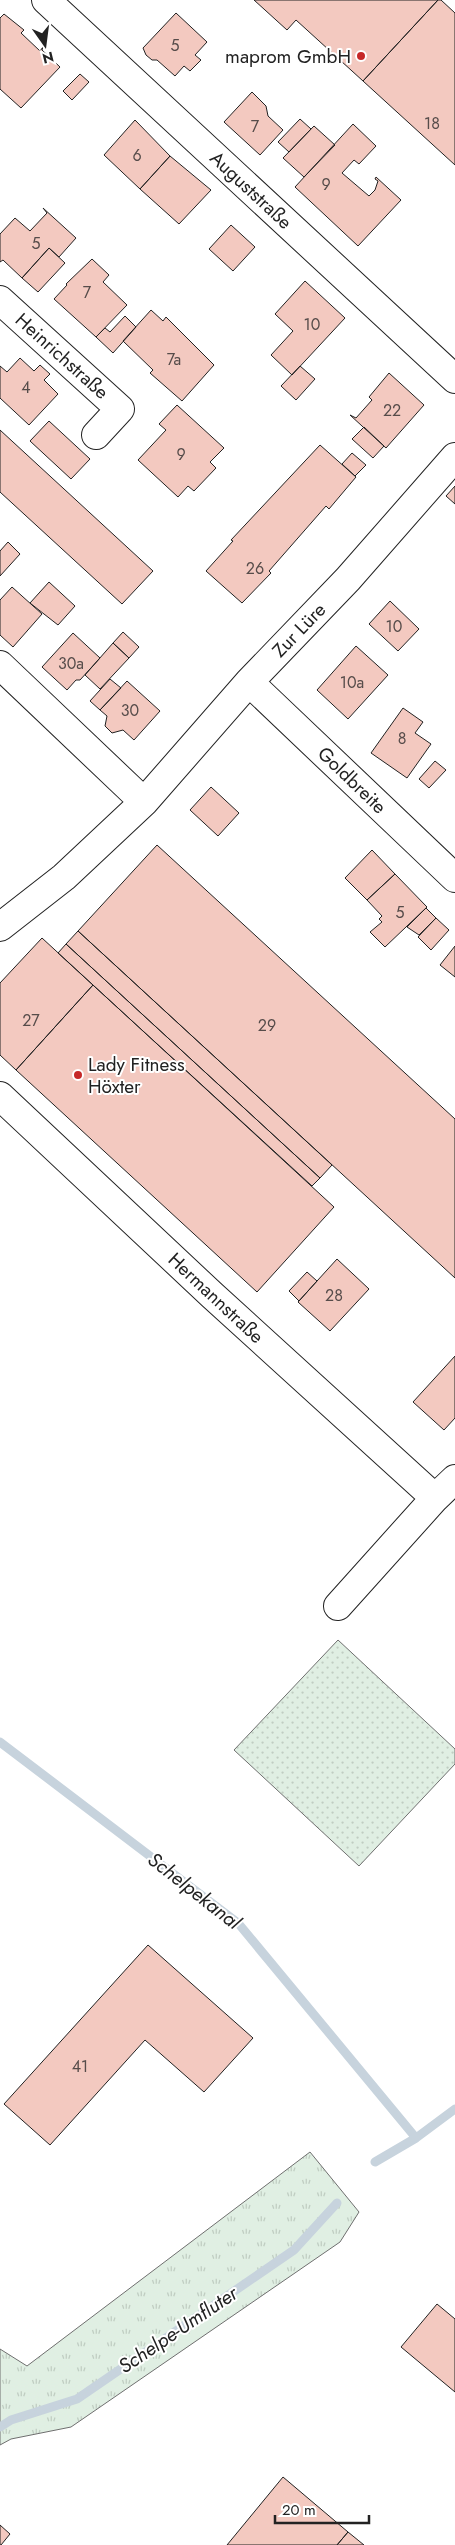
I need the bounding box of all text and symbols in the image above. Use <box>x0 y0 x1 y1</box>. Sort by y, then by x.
north arrow <box>20 20 70 70</box>
house number: 5 <box>170 34 180 57</box>
place label: maprom GmbH <box>225 43 351 70</box>
text: N <box>40 47 56 69</box>
marker: maprom GmbH <box>355 50 367 62</box>
house number: 18 <box>424 112 440 135</box>
house number: 7 <box>251 115 260 138</box>
house number: 6 <box>132 144 142 167</box>
street label: Auguststraße <box>204 145 298 235</box>
house number: 9 <box>321 173 331 196</box>
house number: 5 <box>31 232 41 255</box>
house number: 7 <box>83 281 92 304</box>
street label: Heinrichstraße <box>9 307 115 405</box>
house number: 10 <box>304 313 320 336</box>
house number: 7a <box>167 348 181 371</box>
house number: 4 <box>21 376 31 399</box>
house number: 22 <box>383 399 401 422</box>
house number: 9 <box>176 443 186 466</box>
house number: 26 <box>246 557 264 580</box>
street label: Zur Lüre <box>266 597 332 663</box>
house number: 10 <box>386 615 402 638</box>
house number: 30a <box>58 652 84 675</box>
house number: 10a <box>340 671 364 694</box>
house number: 30 <box>121 699 139 722</box>
house number: 8 <box>398 727 406 750</box>
street label: Goldbreite <box>312 740 393 820</box>
house number: 5 <box>395 901 405 924</box>
house number: 27 <box>22 1009 40 1032</box>
house number: 29 <box>258 1014 276 1037</box>
place label: Lady Fitness Höxter <box>88 1051 185 1100</box>
marker: Lady Fitness Höxter <box>72 1069 84 1081</box>
street label: Hermannstraße <box>162 1246 270 1350</box>
house number: 28 <box>325 1284 343 1307</box>
water label: Schelpekanal <box>141 1845 248 1938</box>
house number: 41 <box>72 2055 88 2078</box>
water label: Schelpe-Umfluter <box>112 2279 245 2381</box>
scale bar <box>275 2492 369 2524</box>
text: 20 m <box>282 2499 316 2521</box>

